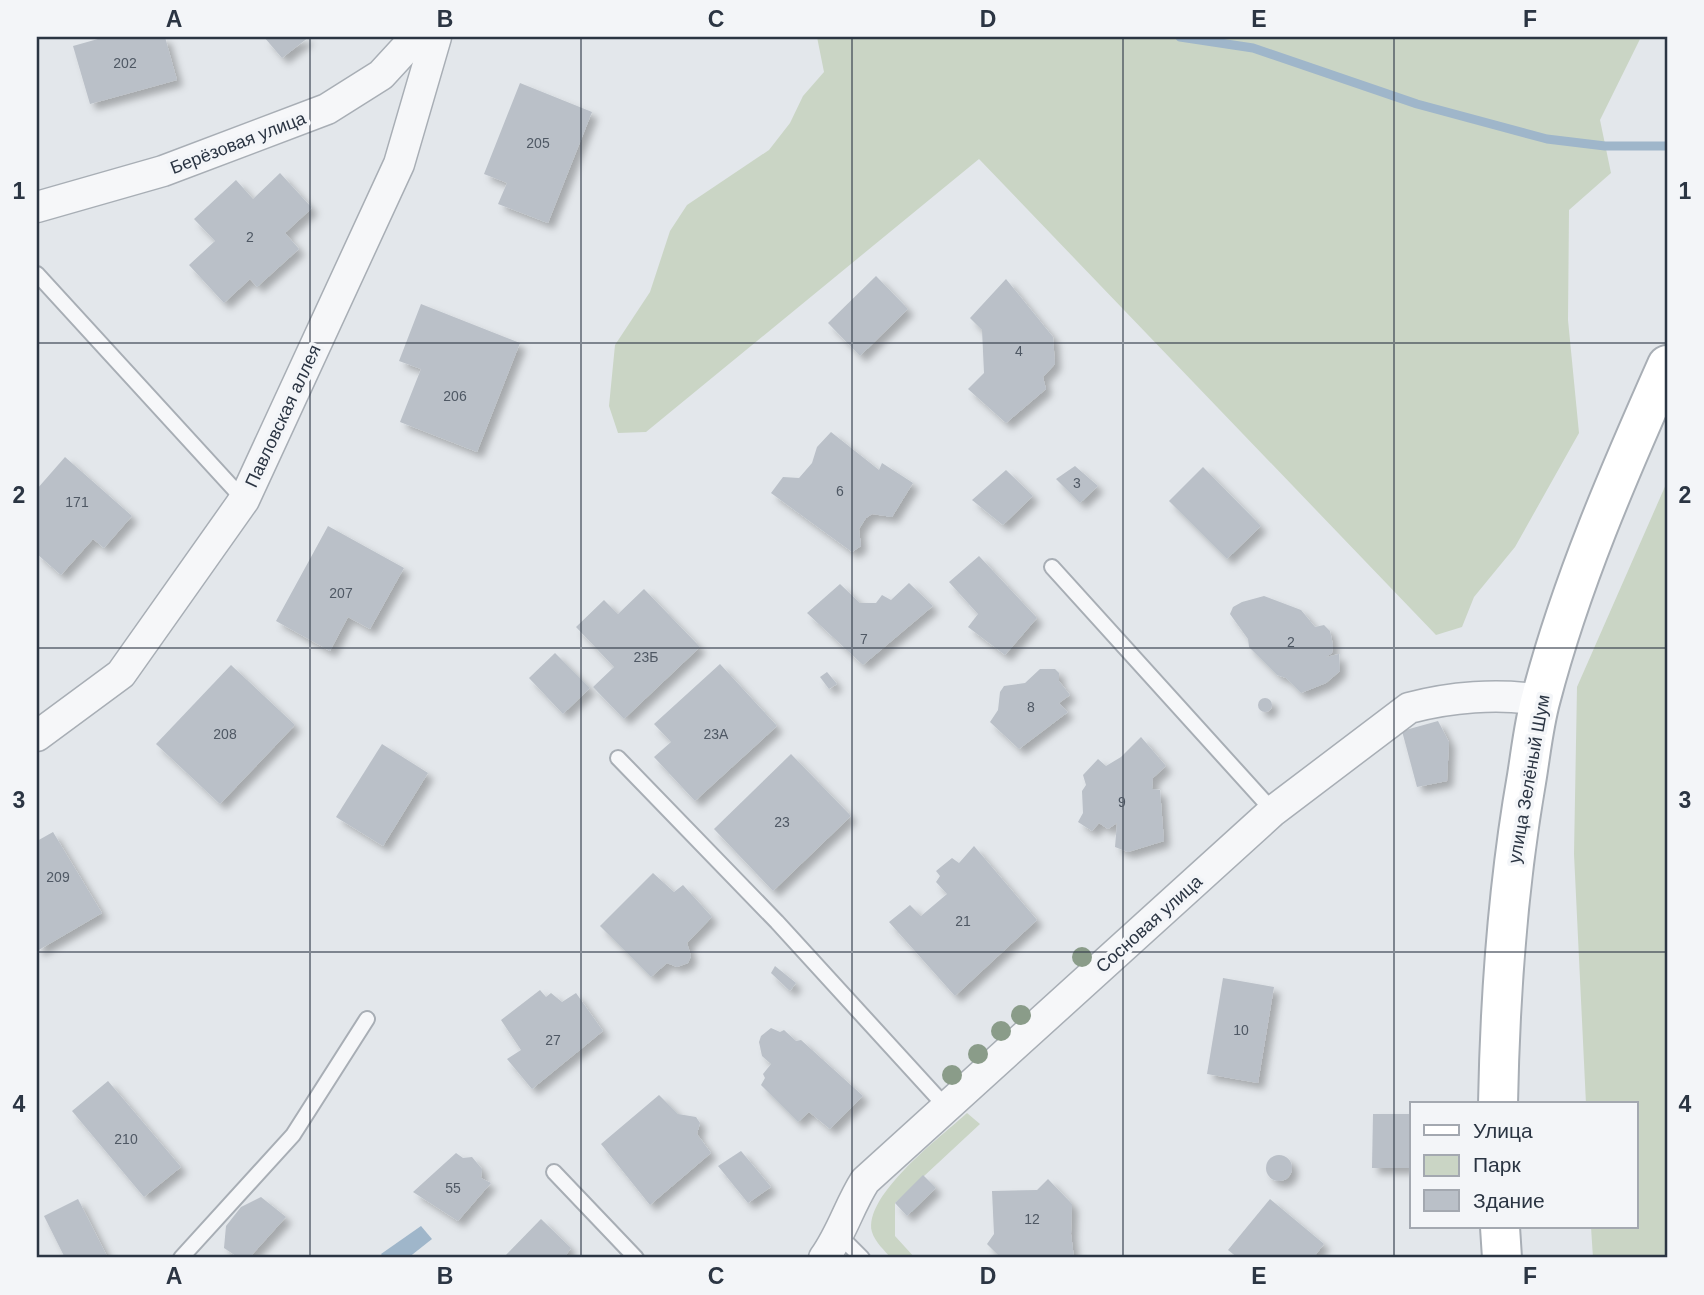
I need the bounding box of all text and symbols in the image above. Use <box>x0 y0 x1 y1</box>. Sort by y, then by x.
text: A <box>166 6 182 32</box>
text: B <box>437 6 453 32</box>
text: C <box>708 6 724 32</box>
text: D <box>980 6 996 32</box>
text: E <box>1251 6 1267 32</box>
text: F <box>1523 6 1537 32</box>
house number: 202 <box>113 55 137 71</box>
street label: Берёзовая улица <box>167 108 309 178</box>
house number: 205 <box>526 135 550 151</box>
text: 1 <box>13 178 26 204</box>
text: 1 <box>1679 178 1692 204</box>
house number: 2 <box>246 229 254 245</box>
street label: Павловская аллея <box>241 342 325 490</box>
house number: 4 <box>1015 343 1023 359</box>
house number: 206 <box>443 388 467 404</box>
house number: 3 <box>1073 475 1081 491</box>
text: 2 <box>13 482 25 508</box>
text: 2 <box>1679 482 1691 508</box>
house number: 6 <box>836 483 844 499</box>
house number: 171 <box>65 494 89 510</box>
house number: 207 <box>329 585 353 601</box>
house number: 7 <box>860 631 868 647</box>
house number: 2 <box>1287 634 1295 650</box>
house number: 23Б <box>634 649 658 665</box>
street label: улица Зелёный Шум <box>1504 693 1554 865</box>
house number: 8 <box>1027 699 1035 715</box>
house number: 208 <box>213 726 237 742</box>
house number: 23А <box>704 726 729 742</box>
text: 3 <box>13 787 25 813</box>
text: 3 <box>1679 787 1691 813</box>
house number: 9 <box>1118 794 1126 810</box>
house number: 23 <box>774 814 790 830</box>
house number: 209 <box>46 869 70 885</box>
street label: Сосновая улица <box>1092 871 1207 977</box>
house number: 21 <box>955 913 971 929</box>
house number: 10 <box>1233 1022 1249 1038</box>
house number: 27 <box>545 1032 561 1048</box>
text: 4 <box>13 1091 26 1117</box>
text: 4 <box>1679 1091 1692 1117</box>
legend <box>1410 1102 1638 1228</box>
text: Улица <box>1473 1119 1533 1142</box>
house number: 210 <box>114 1131 138 1147</box>
text: Парк <box>1473 1153 1521 1176</box>
house number: 55 <box>445 1180 461 1196</box>
text: Здание <box>1473 1189 1545 1212</box>
house number: 12 <box>1024 1211 1040 1227</box>
text: A <box>166 1263 182 1289</box>
text: B <box>437 1263 453 1289</box>
text: C <box>708 1263 724 1289</box>
text: D <box>980 1263 996 1289</box>
text: E <box>1251 1263 1267 1289</box>
text: F <box>1523 1263 1537 1289</box>

